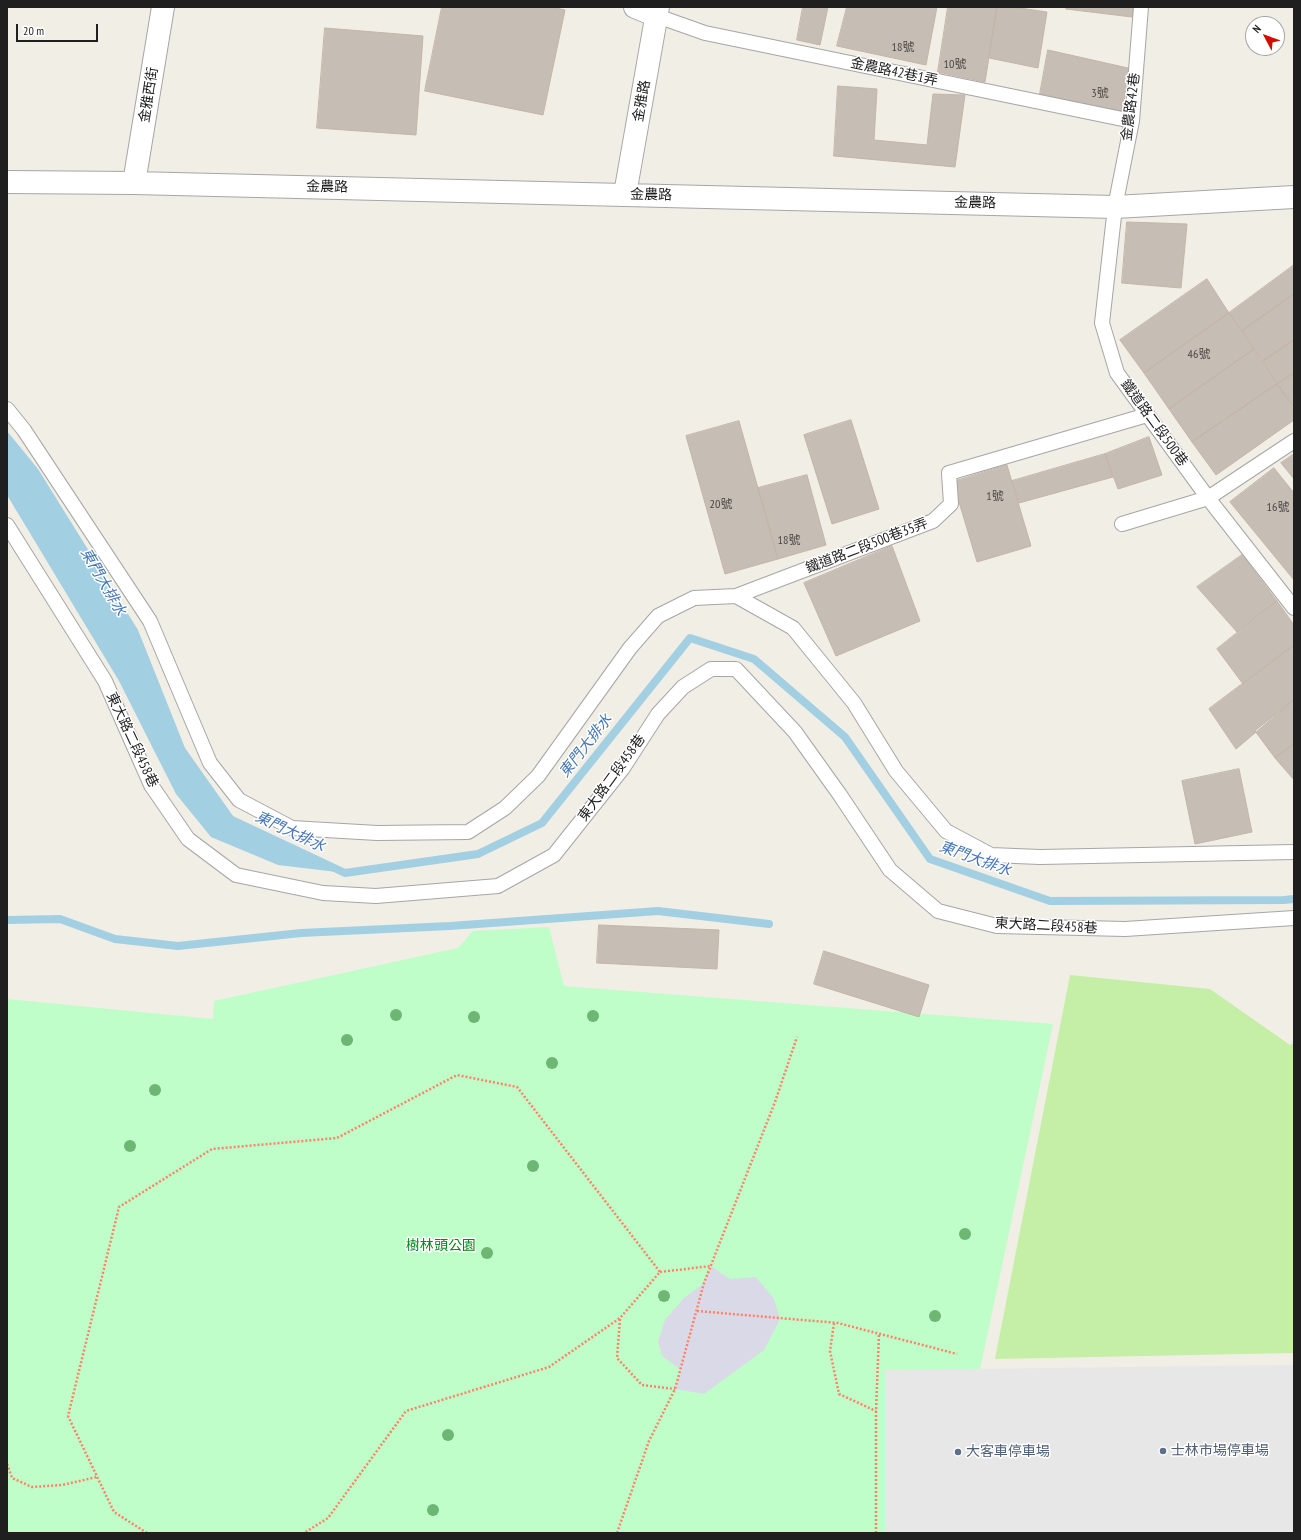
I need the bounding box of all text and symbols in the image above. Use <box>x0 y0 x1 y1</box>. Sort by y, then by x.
scale bar <box>18 16 100 42</box>
north arrow <box>1245 16 1285 56</box>
text: N <box>1249 22 1264 36</box>
text: 20 m <box>23 23 44 38</box>
house number: 18號 <box>892 41 914 55</box>
street label: 金農路42巷1弄 <box>849 55 939 89</box>
house number: 10號 <box>944 58 966 72</box>
street label: 金雅西街 <box>136 66 162 124</box>
street label: 金農路42巷 <box>1118 72 1144 142</box>
street label: 金雅路 <box>630 79 654 123</box>
house number: 3號 <box>1091 87 1109 101</box>
street label: 金農路 <box>306 178 348 196</box>
street label: 金農路 <box>630 186 672 204</box>
street label: 金農路 <box>954 194 996 212</box>
house number: 46號 <box>1188 348 1210 362</box>
street label: 鐵道路二段500巷 <box>1117 376 1191 470</box>
house number: 1號 <box>986 490 1004 504</box>
house number: 20號 <box>710 498 732 512</box>
house number: 16號 <box>1267 501 1289 515</box>
street label: 鐵道路二段500巷35弄 <box>804 515 930 577</box>
house number: 18號 <box>778 534 800 548</box>
water label: 東門大排水 <box>76 545 130 619</box>
street label: 東大路二段458巷 <box>103 690 161 790</box>
water label: 東門大排水 <box>556 711 616 781</box>
street label: 東大路二段458巷 <box>575 731 649 825</box>
water label: 東門大排水 <box>252 808 328 856</box>
water label: 東門大排水 <box>937 838 1013 880</box>
street label: 東大路二段458巷 <box>994 915 1098 937</box>
park label: 樹林頭公園 <box>406 1238 476 1254</box>
place label: 士林市場停車場 <box>1171 1443 1269 1459</box>
place label: 大客車停車場 <box>966 1444 1050 1460</box>
marker: 士林市場停車場 <box>1158 1446 1168 1456</box>
marker: 大客車停車場 <box>953 1447 963 1457</box>

